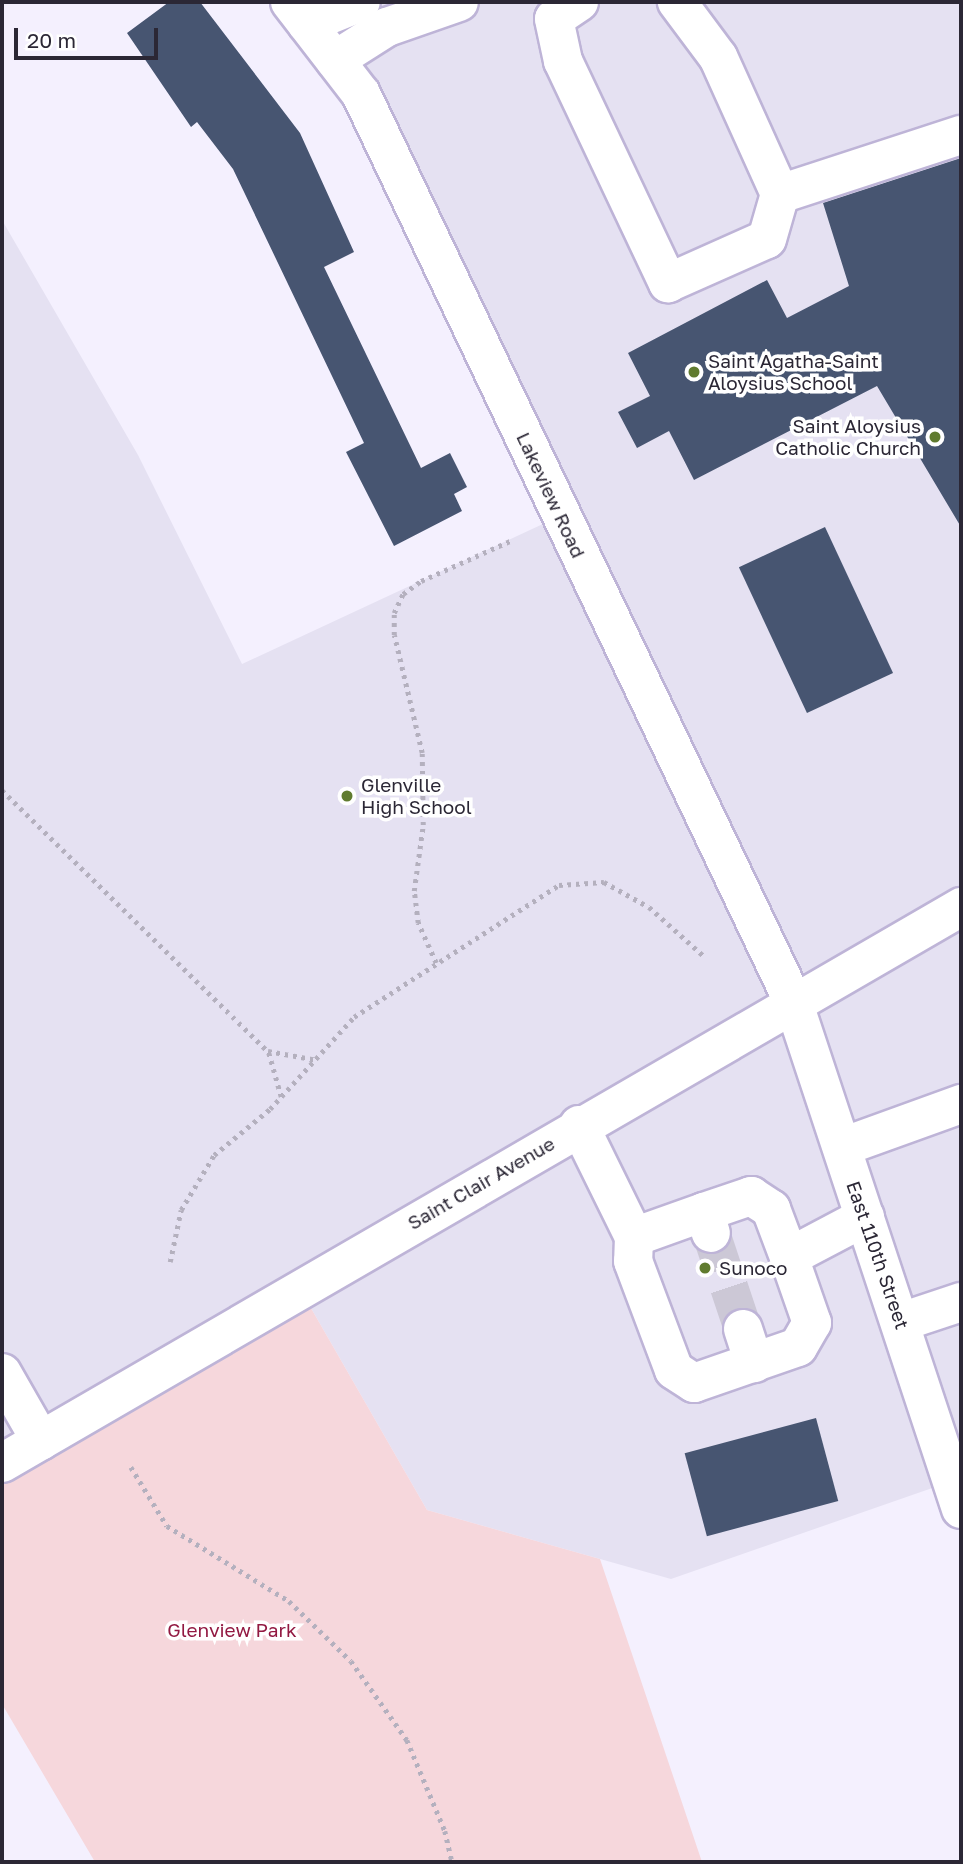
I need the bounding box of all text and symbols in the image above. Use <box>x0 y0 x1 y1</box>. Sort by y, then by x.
scale bar <box>18 14 161 58</box>
text: 20 m <box>27 27 76 53</box>
place label: Saint Agatha-Saint Aloysius School <box>708 350 879 394</box>
marker: Saint Agatha-Saint Aloysius School <box>686 364 702 380</box>
place label: Saint Aloysius Catholic Church <box>775 415 921 459</box>
street label: Lakeview Road <box>512 429 590 561</box>
marker: Saint Aloysius Catholic Church <box>927 429 943 445</box>
place label: Glenville High School <box>361 774 472 818</box>
marker: Glenville High School <box>339 788 355 804</box>
street label: Saint Clair Avenue <box>403 1132 559 1234</box>
street label: East 110th Street <box>842 1178 914 1332</box>
place label: Sunoco <box>719 1257 787 1279</box>
marker: Sunoco <box>697 1260 713 1276</box>
park label: Glenview Park <box>167 1619 297 1641</box>

